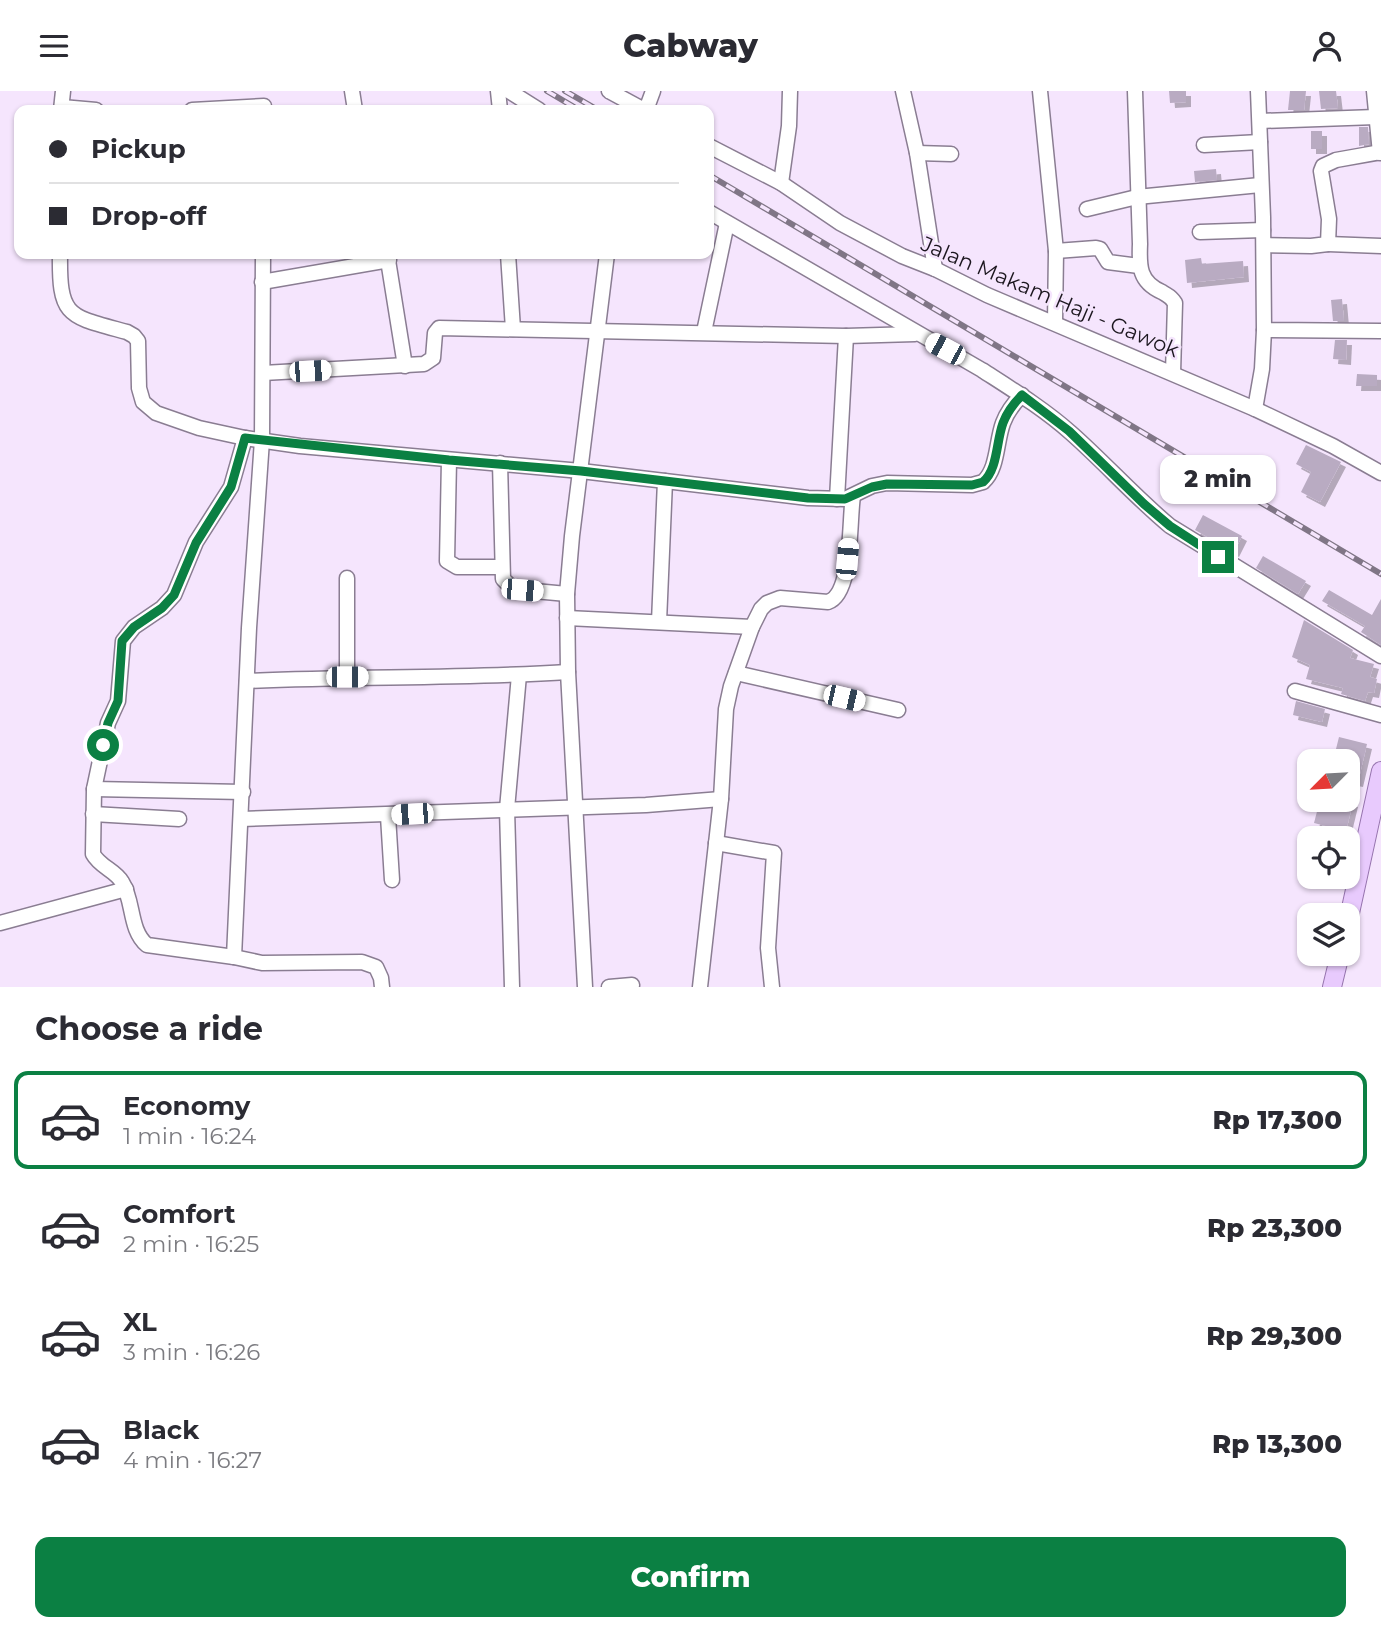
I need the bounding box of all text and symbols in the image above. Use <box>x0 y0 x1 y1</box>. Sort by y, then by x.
text: Cabway <box>623 26 758 65</box>
icon: menu <box>35 27 73 65</box>
icon: person <box>1308 27 1346 65</box>
text: Pickup <box>91 133 186 165</box>
text: Drop-off <box>91 200 206 232</box>
street label: Jalan Makam Haji - Gawok <box>917 230 1183 362</box>
car <box>922 330 969 368</box>
car <box>289 359 332 383</box>
callout: 2 min <box>1160 455 1276 505</box>
text: 2 min <box>1184 465 1252 493</box>
car <box>835 537 860 581</box>
route end <box>1202 541 1234 573</box>
car <box>501 578 544 602</box>
car <box>327 667 369 688</box>
car <box>822 683 867 713</box>
route start <box>87 729 119 761</box>
north arrow <box>1297 749 1360 812</box>
map controls <box>1297 749 1360 966</box>
car <box>391 802 434 826</box>
button: locate <box>1297 826 1360 889</box>
button: layers <box>1297 903 1360 966</box>
text: Choose a ride <box>35 1009 263 1048</box>
icon: car <box>39 1089 102 1152</box>
text: Economy <box>123 1090 250 1122</box>
text: Rp 17,300 <box>1212 1104 1342 1136</box>
text: 1 min · 16:24 <box>123 1122 256 1150</box>
icon: car <box>39 1197 102 1260</box>
text: Comfort <box>123 1198 235 1230</box>
text: Rp 23,300 <box>1207 1212 1342 1244</box>
text: 2 min · 16:25 <box>123 1230 259 1258</box>
icon: car <box>39 1305 102 1368</box>
text: XL <box>123 1306 157 1338</box>
text: Rp 29,300 <box>1206 1320 1342 1352</box>
text: 3 min · 16:26 <box>123 1338 260 1366</box>
icon: car <box>39 1413 102 1476</box>
text: Black <box>123 1414 199 1446</box>
text: Rp 13,300 <box>1212 1428 1342 1460</box>
text: 4 min · 16:27 <box>123 1446 262 1474</box>
button: Confirm <box>35 1537 1346 1617</box>

